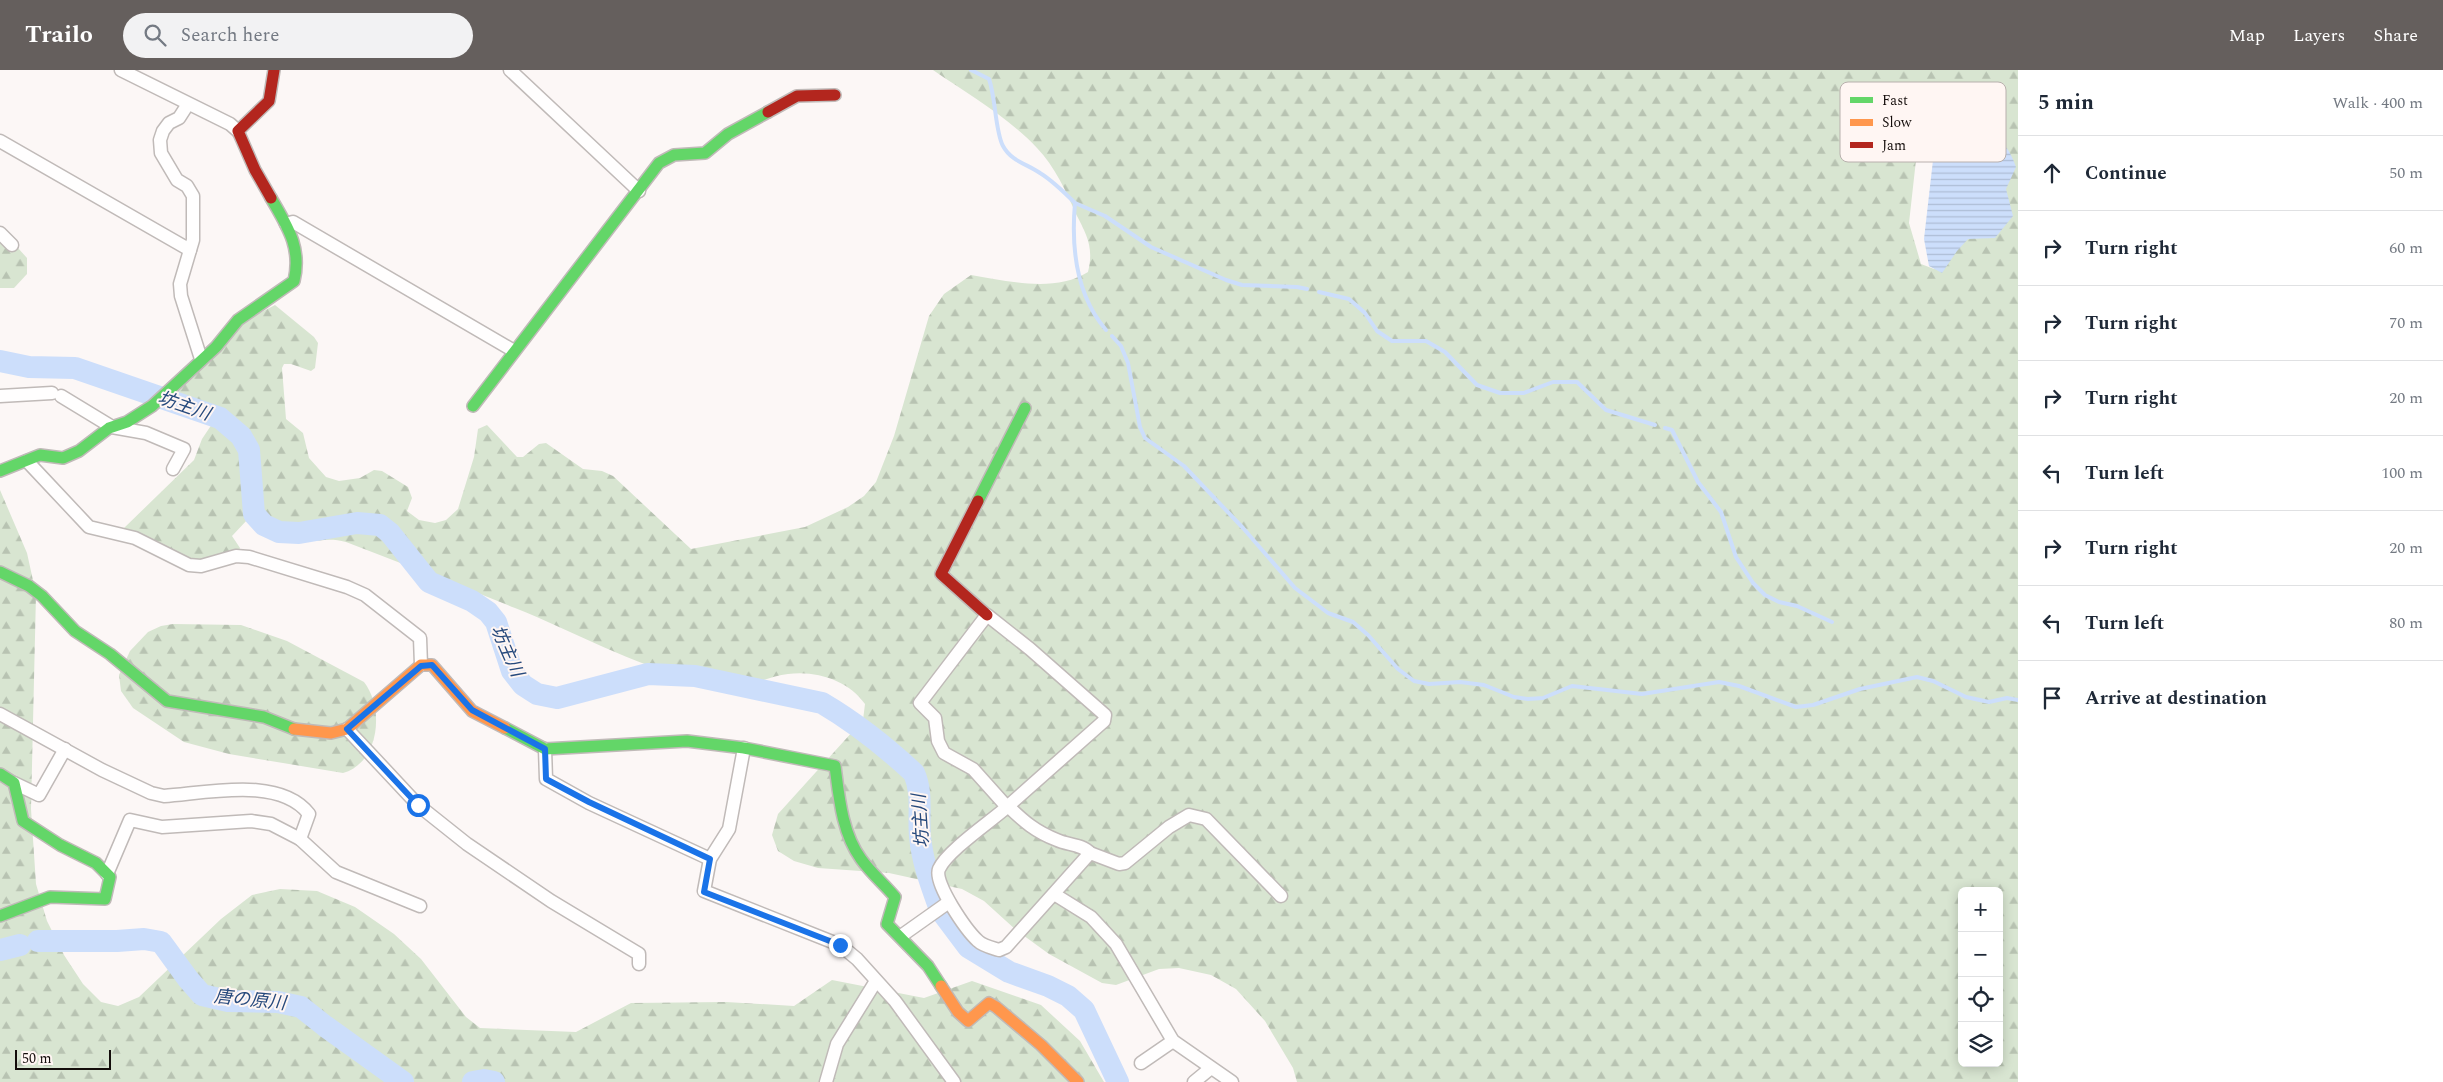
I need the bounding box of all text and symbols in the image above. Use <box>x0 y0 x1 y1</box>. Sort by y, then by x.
search box <box>123 13 473 58</box>
text: Trailo <box>25 17 93 53</box>
icon: search <box>141 21 169 49</box>
text: Search here <box>181 21 279 50</box>
text: Map <box>2229 22 2265 49</box>
text: Layers <box>2293 22 2345 49</box>
text: Share <box>2373 22 2418 49</box>
legend <box>1840 82 2006 162</box>
text: 5 min <box>2038 87 2094 119</box>
text: Fast <box>1882 90 1908 111</box>
text: Walk · 400 m <box>2332 91 2423 115</box>
text: Slow <box>1882 112 1912 133</box>
text: Jam <box>1882 135 1906 156</box>
icon: ahead <box>2038 159 2066 187</box>
text: Continue <box>2085 159 2167 188</box>
text: 50 m <box>2389 161 2423 185</box>
icon: right <box>2038 234 2066 262</box>
text: Turn right <box>2085 234 2178 263</box>
text: 60 m <box>2389 236 2423 260</box>
icon: right <box>2038 309 2066 337</box>
text: Turn right <box>2085 309 2178 338</box>
text: 70 m <box>2389 311 2423 335</box>
water label: 坊主川 <box>154 384 216 428</box>
icon: right <box>2038 384 2066 412</box>
text: Turn right <box>2085 384 2178 413</box>
text: 20 m <box>2389 386 2423 410</box>
icon: left <box>2038 459 2066 487</box>
text: Turn left <box>2085 459 2164 488</box>
text: 100 m <box>2381 461 2423 485</box>
icon: right <box>2038 534 2066 562</box>
text: Turn right <box>2085 534 2178 563</box>
text: 20 m <box>2389 536 2423 560</box>
icon: left <box>2038 609 2066 637</box>
text: Turn left <box>2085 609 2164 638</box>
text: 80 m <box>2389 611 2423 635</box>
water label: 坊主川 <box>484 621 531 683</box>
icon: arrive <box>2038 684 2066 712</box>
text: Arrive at destination <box>2085 684 2267 713</box>
water label: 坊主川 <box>906 791 936 849</box>
route start <box>407 794 430 817</box>
map controls <box>1958 887 2003 1067</box>
button: + <box>1958 887 2003 932</box>
button: − <box>1958 932 2003 977</box>
route end <box>829 934 852 957</box>
button: locate <box>1958 977 2003 1022</box>
water label: 唐の原川 <box>213 983 289 1017</box>
button: layers <box>1958 1022 2003 1067</box>
scale bar <box>15 1047 111 1070</box>
text: 50 m <box>22 1048 52 1069</box>

